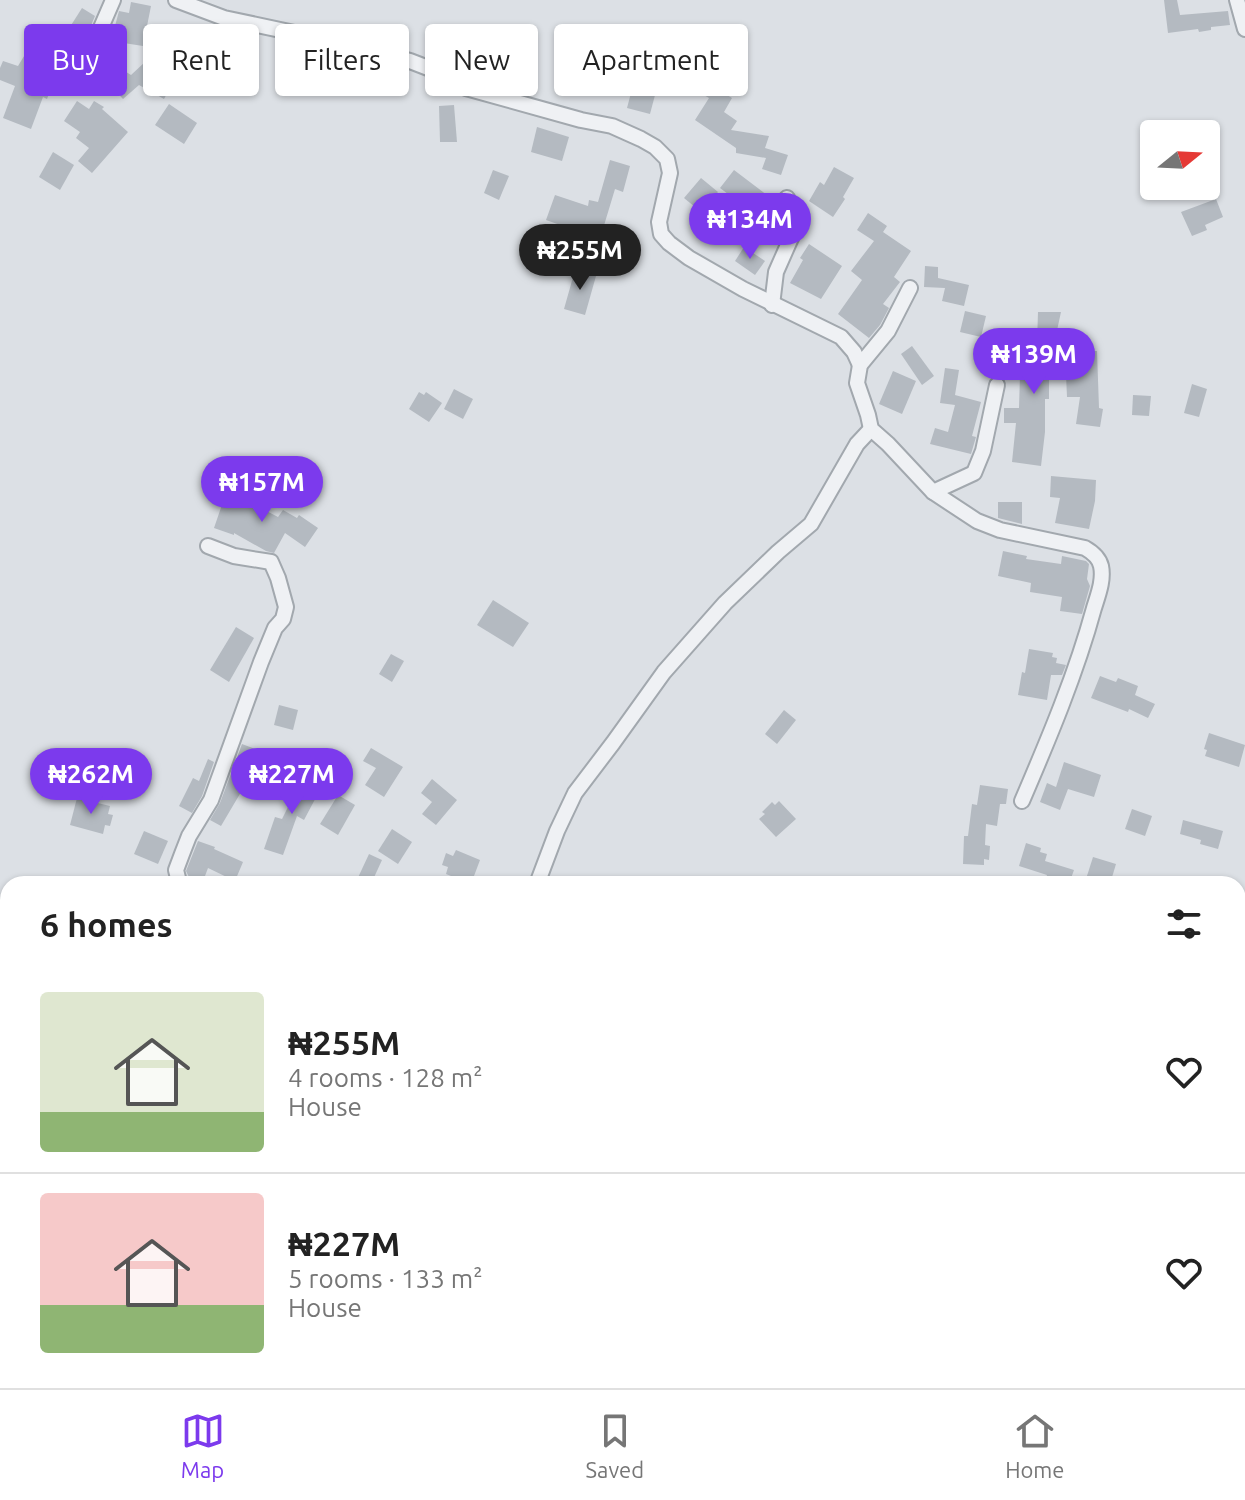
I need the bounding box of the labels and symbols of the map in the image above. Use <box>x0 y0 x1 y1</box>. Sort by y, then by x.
north arrow <box>1140 120 1220 200</box>
pin: ₦134M <box>694 193 806 261</box>
pin: ₦255M <box>524 224 636 292</box>
pin: ₦139M <box>978 328 1090 396</box>
pin: ₦157M <box>206 456 318 524</box>
pin: ₦262M <box>35 748 147 816</box>
pin: ₦227M <box>236 748 348 816</box>

